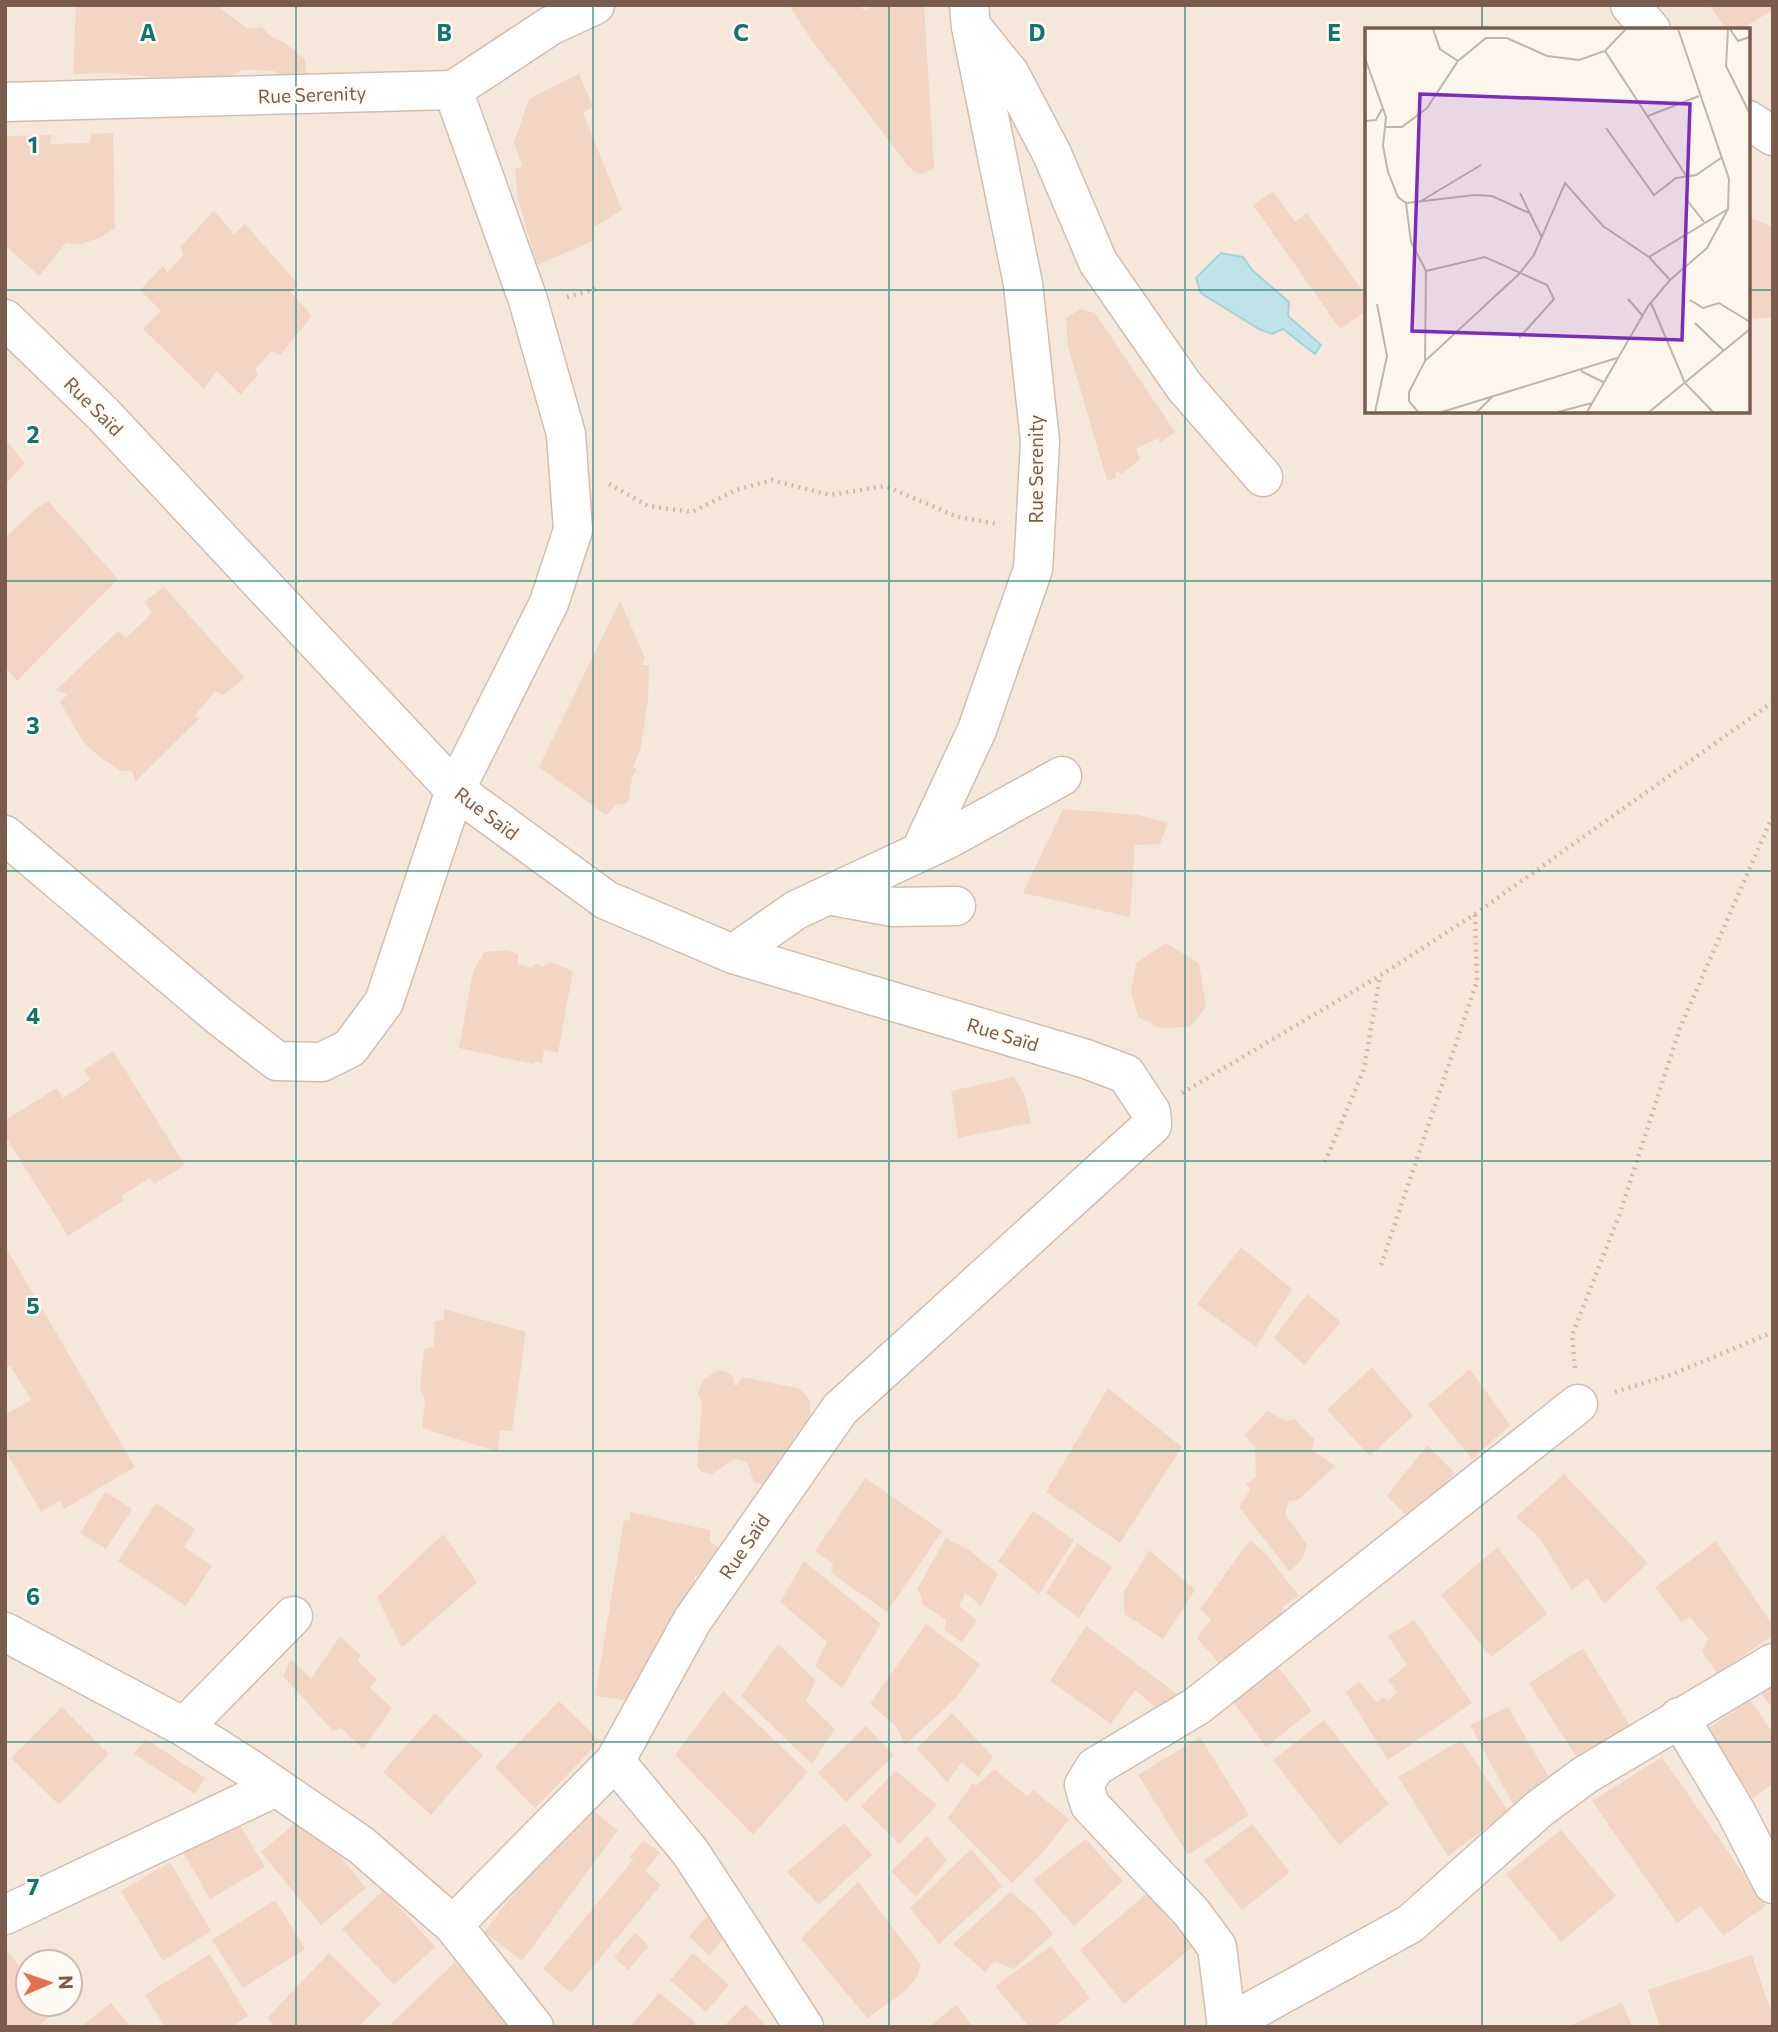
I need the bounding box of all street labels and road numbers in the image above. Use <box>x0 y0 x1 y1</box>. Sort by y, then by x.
street label: Rue Serenity <box>257 81 367 107</box>
street label: Rue Saïd <box>60 372 128 440</box>
street label: Rue Serenity <box>1024 414 1047 523</box>
street label: Rue Saïd <box>451 782 523 844</box>
street label: Rue Saïd <box>964 1012 1042 1056</box>
street label: Rue Saïd <box>714 1509 774 1583</box>

